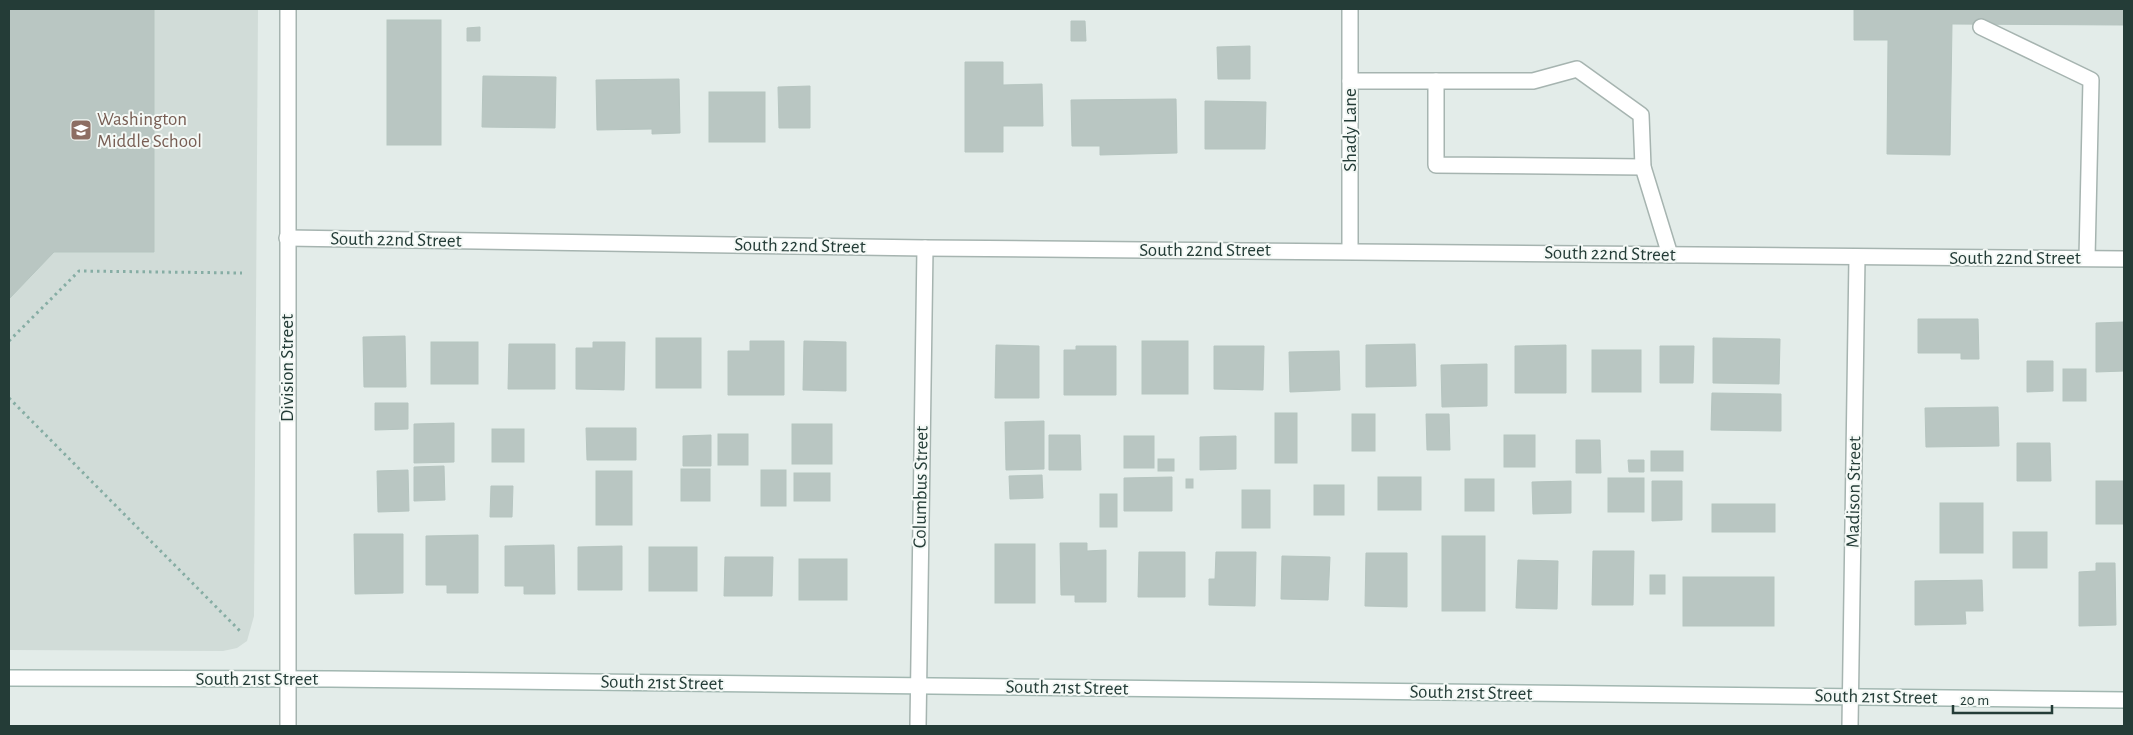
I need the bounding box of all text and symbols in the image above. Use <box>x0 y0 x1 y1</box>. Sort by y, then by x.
street label: Shady Lane <box>1341 88 1360 172</box>
place label: Washington Middle School <box>97 110 202 151</box>
school or university icon: Washington Middle School <box>69 118 93 142</box>
street label: South 22nd Street <box>330 229 462 251</box>
street label: South 22nd Street <box>734 235 866 257</box>
street label: South 22nd Street <box>1139 241 1271 260</box>
street label: South 22nd Street <box>1544 243 1676 265</box>
street label: South 22nd Street <box>1949 249 2081 268</box>
street label: Division Street <box>278 314 297 422</box>
street label: Columbus Street <box>910 426 932 548</box>
street label: Madison Street <box>1844 436 1864 548</box>
street label: South 21st Street <box>196 670 318 689</box>
street label: South 21st Street <box>600 672 724 694</box>
street label: South 21st Street <box>1005 677 1129 699</box>
street label: South 21st Street <box>1409 682 1533 704</box>
scale bar <box>1953 682 2052 714</box>
street label: South 21st Street <box>1814 686 1938 708</box>
text: 20 m <box>1960 693 1989 708</box>

